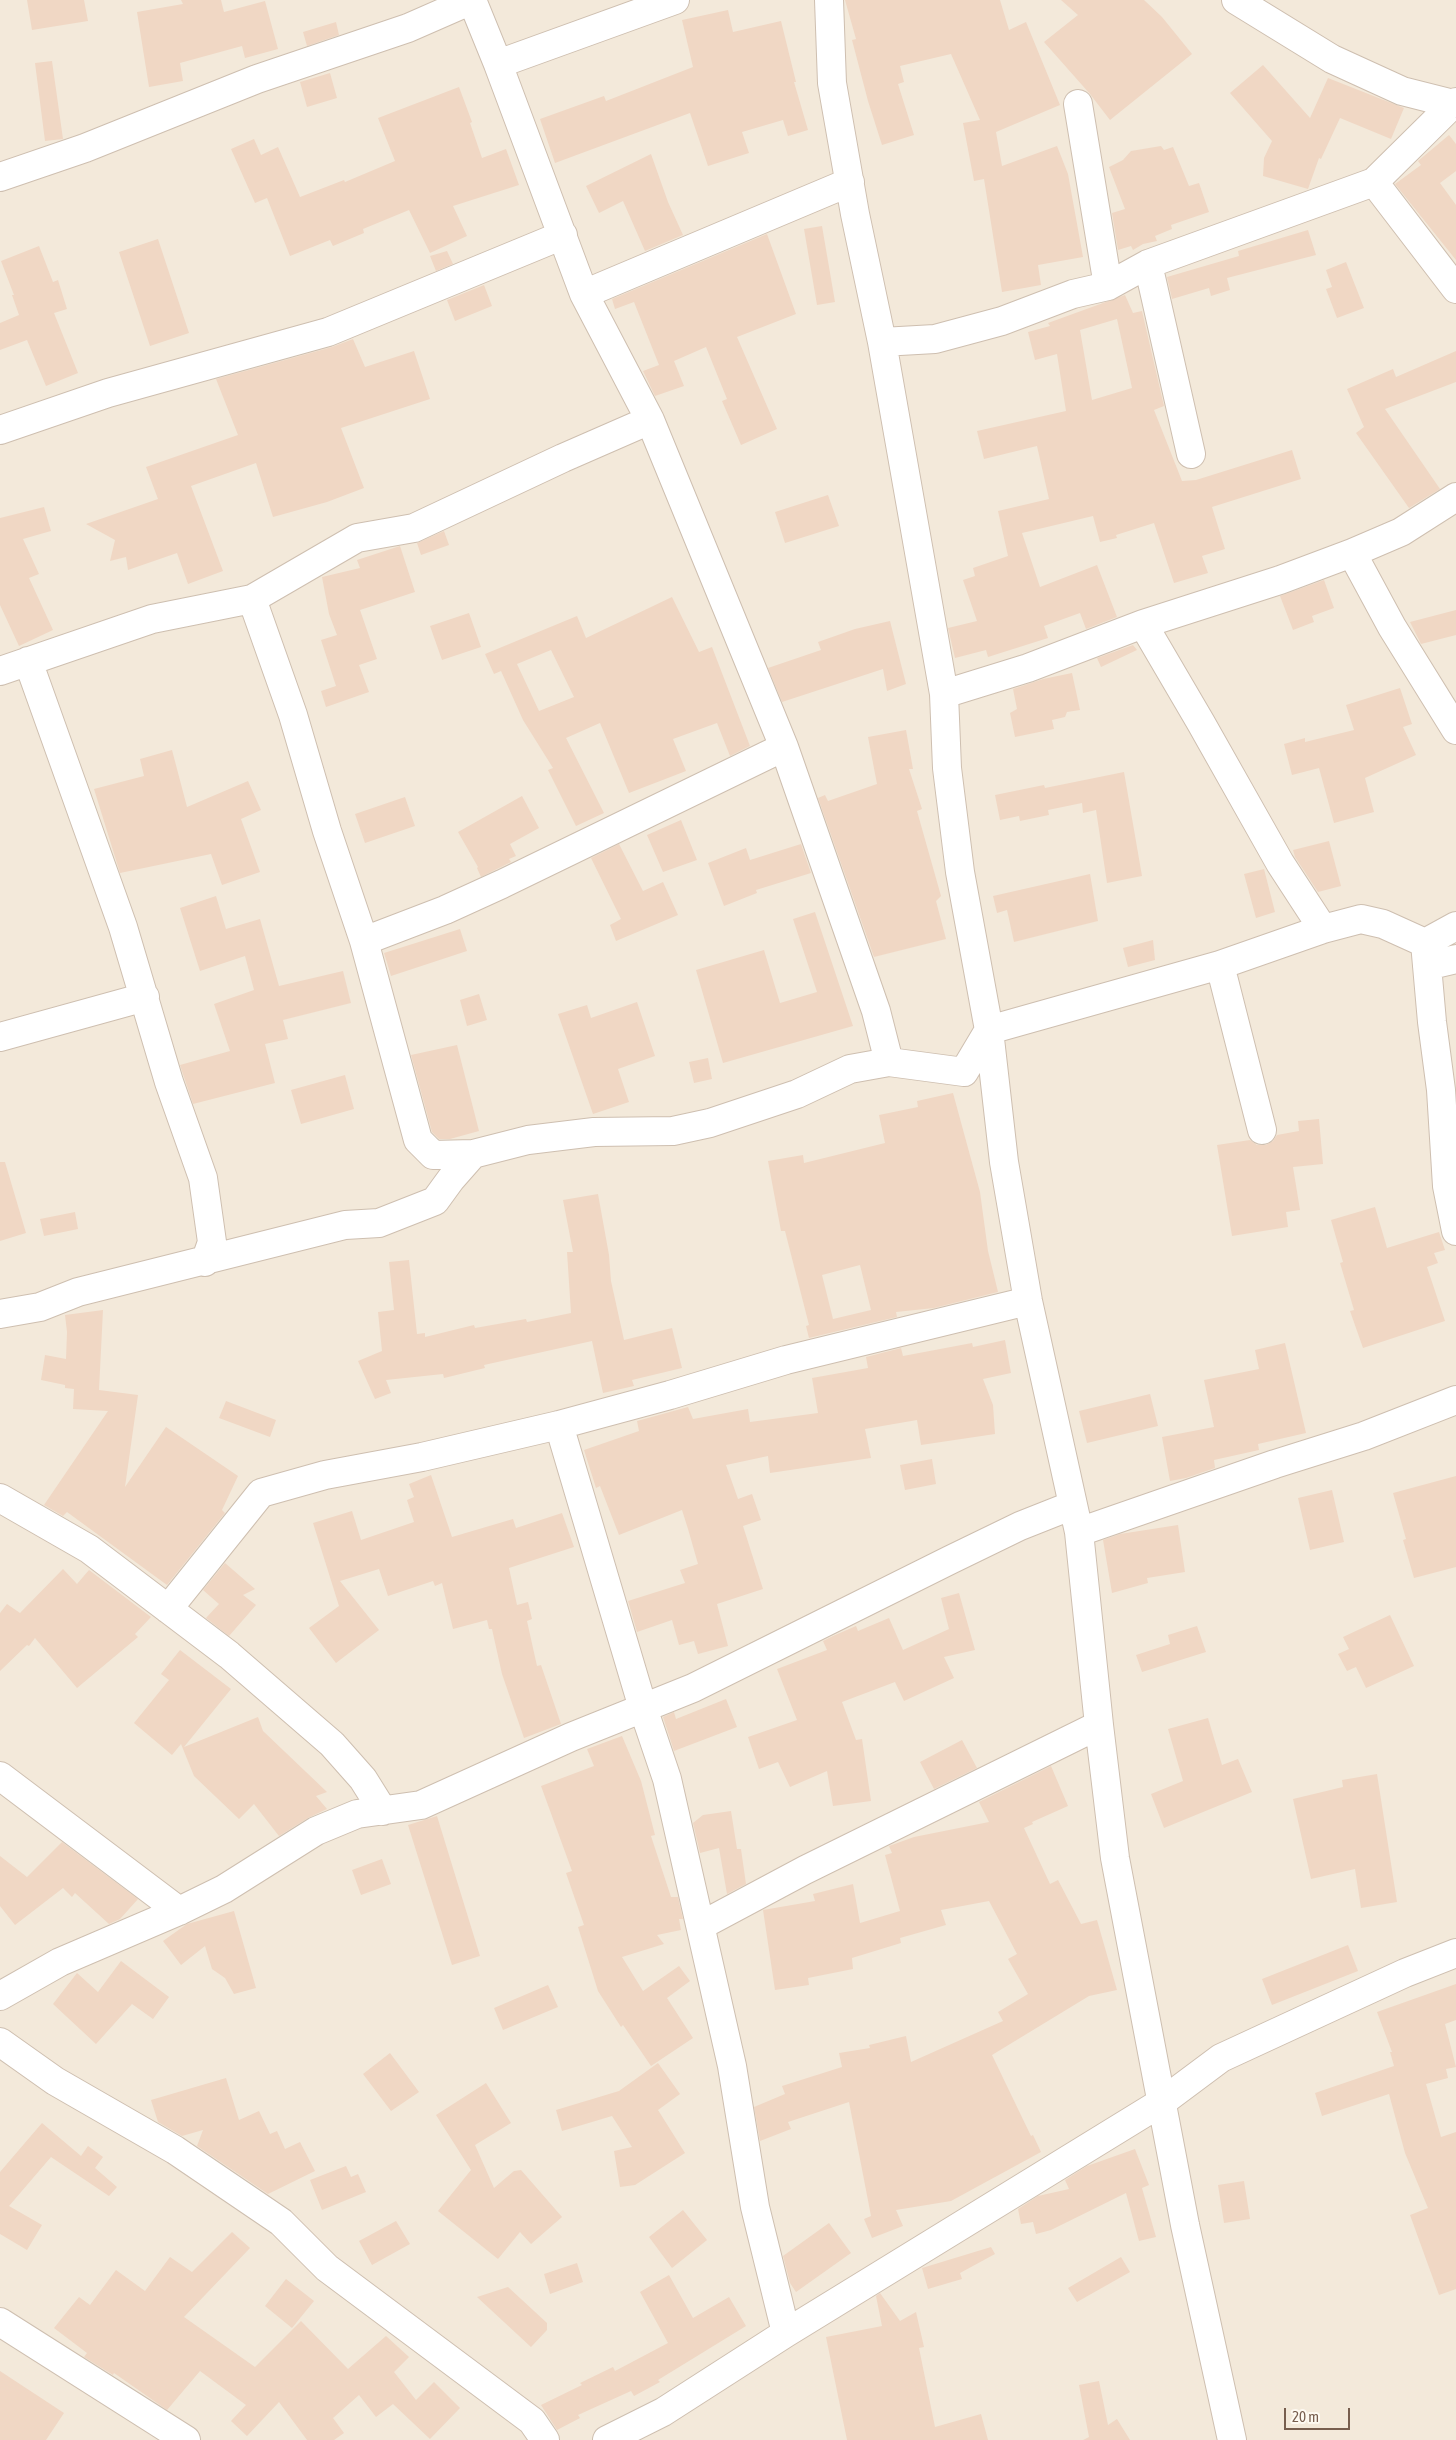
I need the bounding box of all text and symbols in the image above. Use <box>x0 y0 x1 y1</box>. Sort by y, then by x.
scale bar <box>1286 2398 1352 2430</box>
text: 20 m <box>1292 2408 1319 2425</box>

